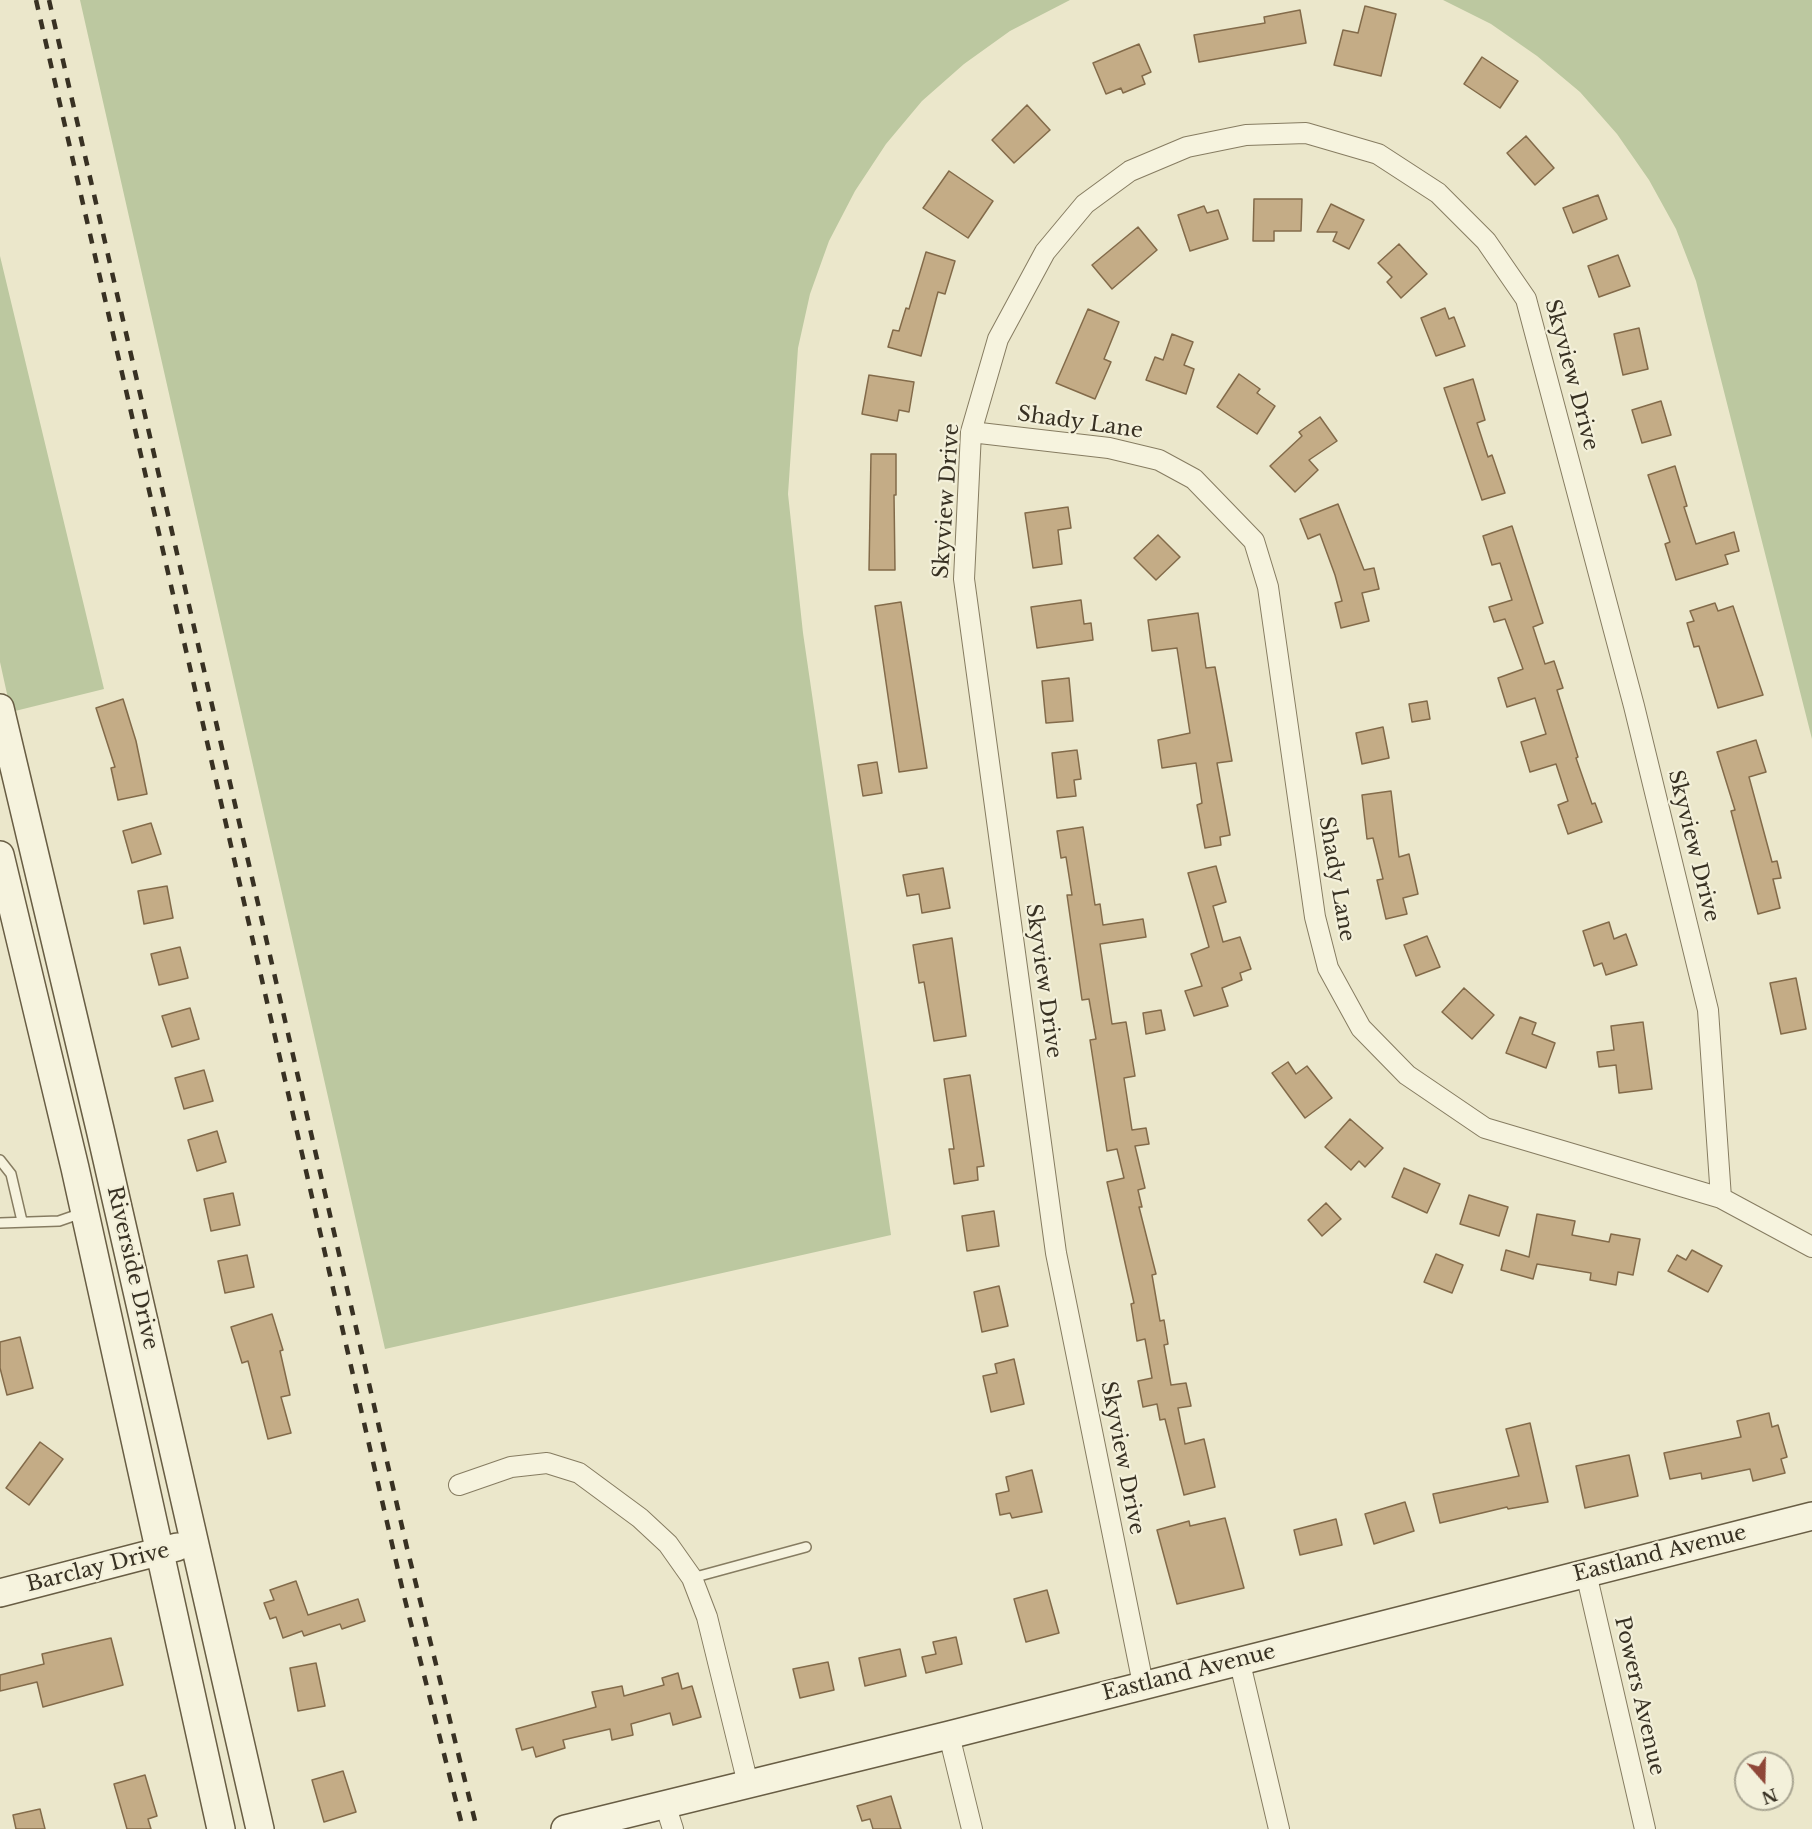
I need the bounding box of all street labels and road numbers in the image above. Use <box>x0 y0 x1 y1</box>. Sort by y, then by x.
street label: Skyview Drive <box>1539 297 1603 453</box>
street label: Shady Lane <box>1016 402 1144 444</box>
street label: Skyview Drive <box>929 423 965 579</box>
street label: Skyview Drive <box>1662 767 1724 925</box>
street label: Shady Lane <box>1313 815 1359 943</box>
street label: Skyview Drive <box>1020 902 1066 1060</box>
street label: Riverside Drive <box>101 1184 163 1352</box>
street label: Skyview Drive <box>1095 1379 1149 1537</box>
street label: Eastland Avenue <box>1571 1520 1749 1588</box>
street label: Barclay Drive <box>24 1538 172 1598</box>
street label: Powers Avenue <box>1608 1614 1670 1778</box>
street label: Eastland Avenue <box>1100 1639 1278 1707</box>

